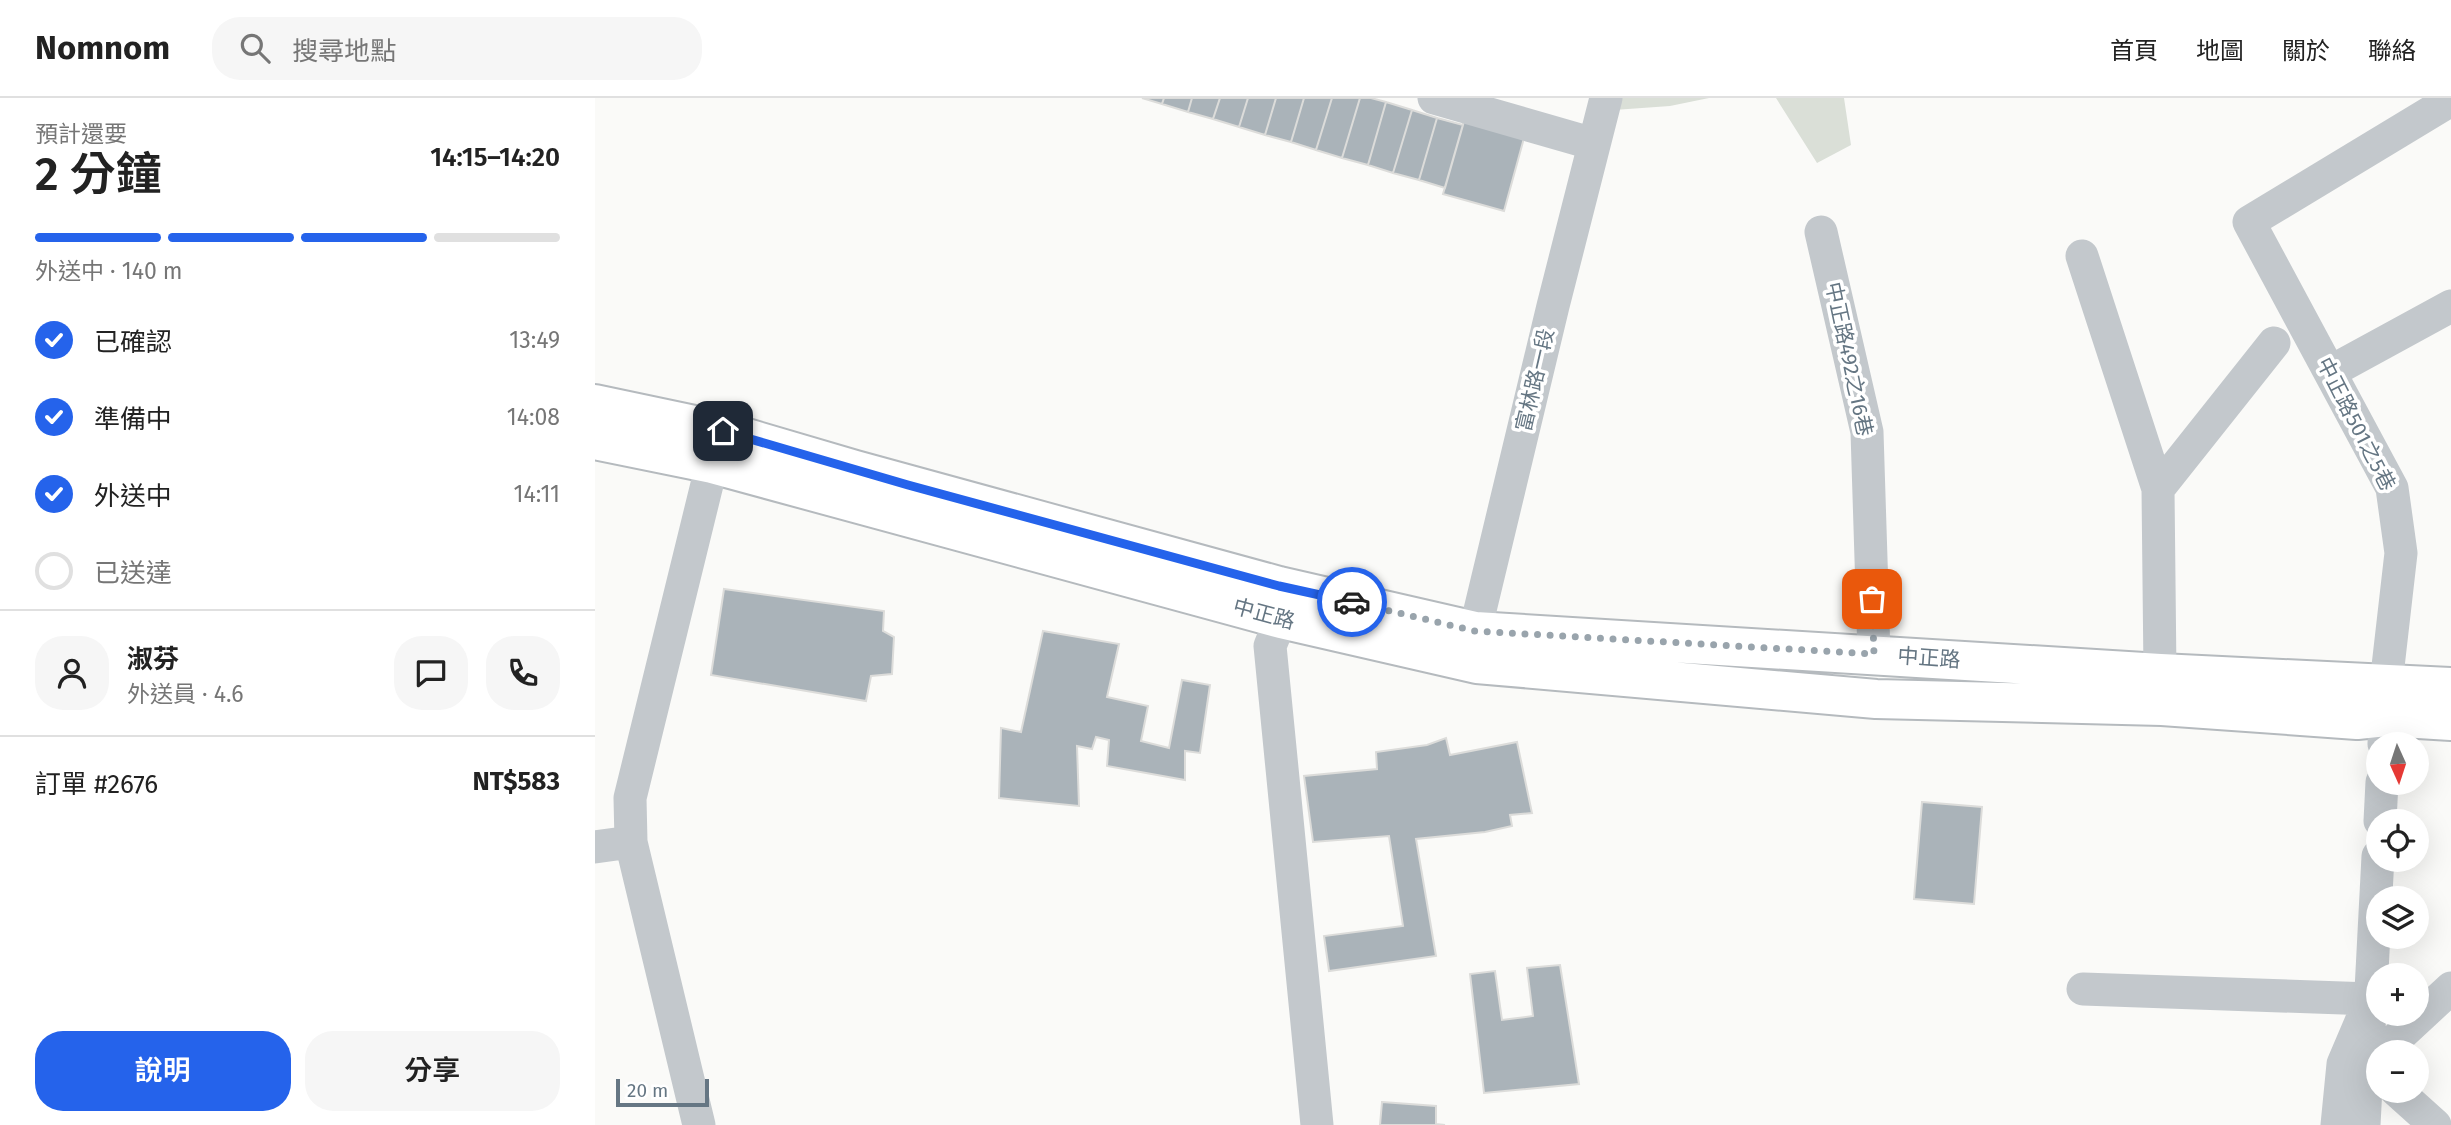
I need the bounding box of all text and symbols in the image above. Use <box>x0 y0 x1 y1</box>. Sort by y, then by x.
search box <box>212 17 702 80</box>
text: Nomnom <box>35 28 170 68</box>
icon: search <box>236 29 274 67</box>
text: 搜尋地點 <box>292 36 396 67</box>
text: 首頁 <box>2110 37 2158 65</box>
text: 地圖 <box>2196 37 2244 65</box>
text: 關於 <box>2282 37 2330 65</box>
text: 聯絡 <box>2368 37 2416 65</box>
text: 預計還要 <box>35 120 127 148</box>
text: 14:15–14:20 <box>430 142 560 173</box>
text: 2 分鐘 <box>35 147 162 202</box>
text: 外送中 · 140 m <box>35 257 183 285</box>
street label: 中正路492之16巷 <box>1820 280 1878 438</box>
icon: check <box>35 321 73 359</box>
text: 13:49 <box>509 326 560 354</box>
street label: 富林路一段 <box>1511 326 1559 434</box>
text: 已確認 <box>94 327 172 358</box>
street label: 中正路501之5巷 <box>2311 353 2401 495</box>
icon: check <box>35 398 73 436</box>
pin <box>693 401 753 461</box>
text: 14:08 <box>507 403 560 431</box>
text: 準備中 <box>94 404 172 435</box>
icon: home <box>704 412 742 450</box>
icon: check <box>35 475 73 513</box>
text: 14:11 <box>514 480 560 508</box>
text: 外送中 <box>94 481 172 512</box>
text: 已送達 <box>94 558 172 589</box>
courier <box>1317 567 1387 637</box>
pin <box>1842 569 1902 629</box>
icon: bag <box>1853 580 1891 618</box>
icon: car <box>1333 583 1371 621</box>
street label: 中正路 <box>1230 593 1298 635</box>
button: person <box>35 636 109 710</box>
button: chat <box>394 636 468 710</box>
button: phone <box>486 636 560 710</box>
street label: 中正路 <box>1897 643 1961 673</box>
text: 淑芬 <box>127 644 179 675</box>
text: 外送員 · 4.6 <box>127 680 244 708</box>
north arrow <box>2366 732 2429 794</box>
map controls <box>2366 732 2429 1103</box>
text: NT$583 <box>472 766 560 797</box>
text: 訂單 #2676 <box>35 769 158 800</box>
button: locate <box>2366 809 2429 872</box>
button: layers <box>2366 886 2429 949</box>
button: + <box>2366 963 2429 1026</box>
button: 說明 <box>35 1031 291 1111</box>
button: 分享 <box>305 1031 560 1111</box>
button: − <box>2366 1040 2429 1103</box>
scale bar <box>616 1076 709 1108</box>
text: 20 m <box>627 1079 668 1102</box>

